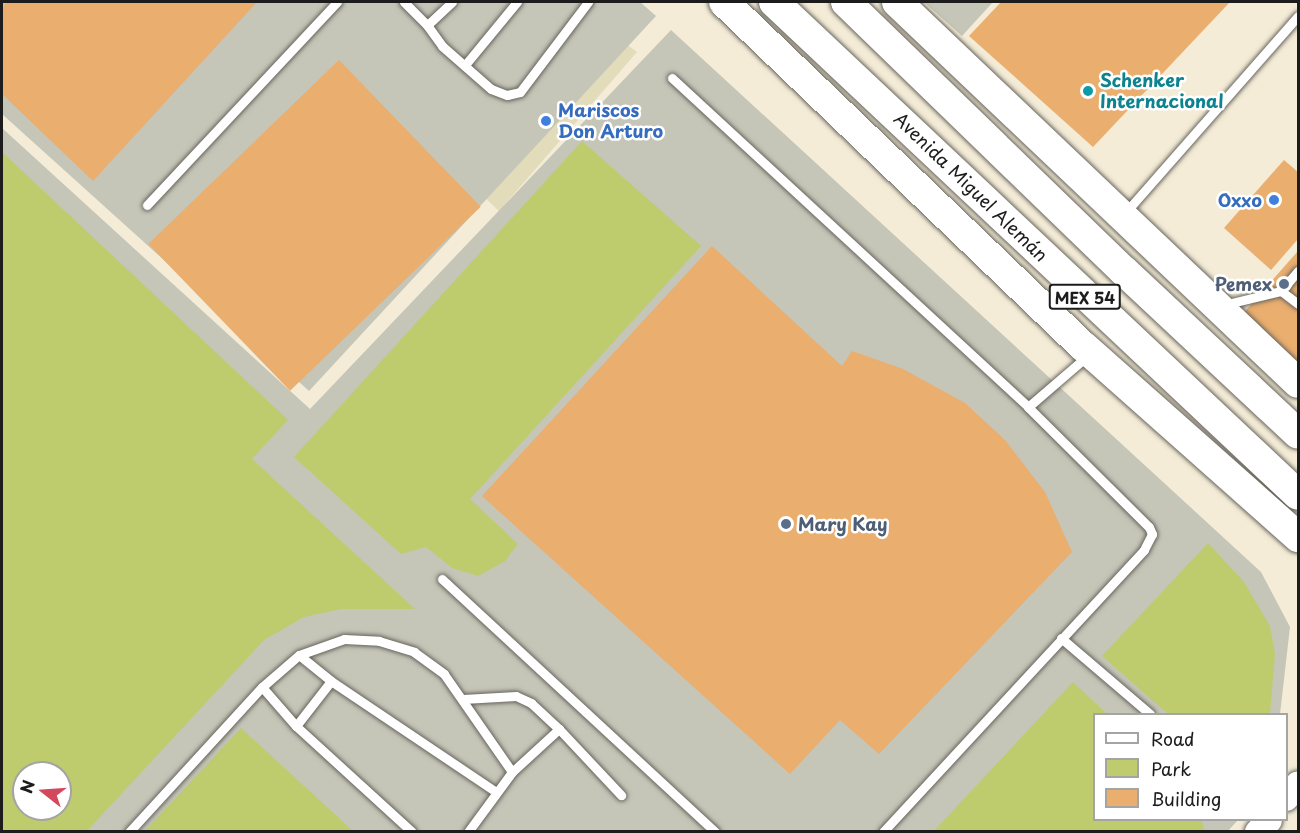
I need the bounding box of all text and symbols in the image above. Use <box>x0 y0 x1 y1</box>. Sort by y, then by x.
place label: Schenker Internacional <box>1100 70 1223 112</box>
marker: Schenker Internacional <box>1081 84 1095 98</box>
place label: Mariscos Don Arturo <box>558 100 662 142</box>
street label: Avenida Miguel Alemán <box>890 108 1052 266</box>
marker: Mariscos Don Arturo <box>539 114 553 128</box>
place label: Oxxo <box>1218 189 1262 211</box>
marker: Oxxo <box>1267 193 1281 207</box>
place label: Pemex <box>1215 273 1272 295</box>
marker: Pemex <box>1277 277 1291 291</box>
road number: MEX 54 <box>1048 284 1122 310</box>
place label: Mary Kay <box>798 513 887 535</box>
marker: Mary Kay <box>779 517 793 531</box>
legend <box>1093 713 1288 821</box>
text: Road <box>1151 725 1195 752</box>
text: Park <box>1151 755 1191 782</box>
north arrow <box>12 761 72 821</box>
text: N <box>13 777 40 796</box>
text: Building <box>1151 785 1221 812</box>

